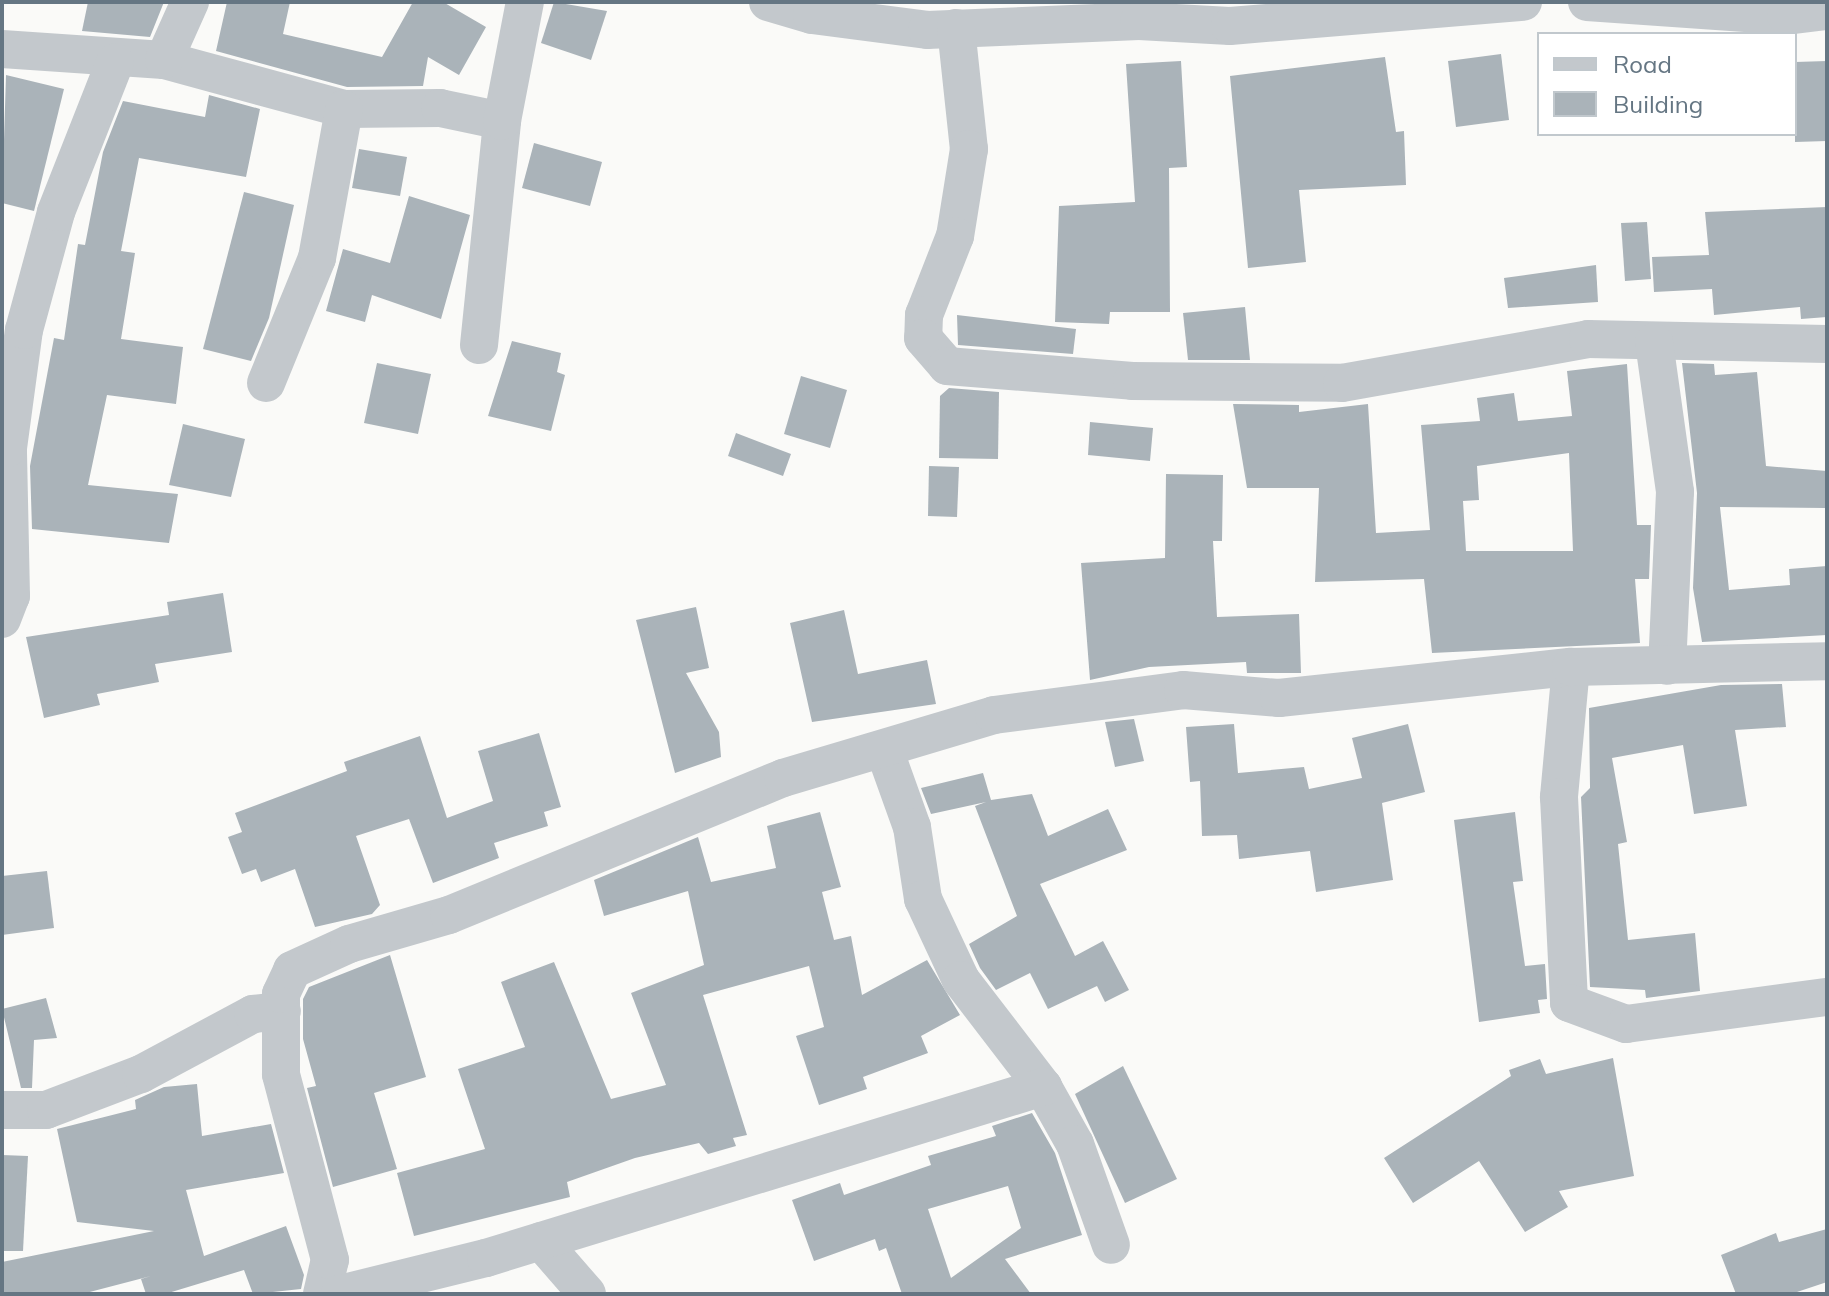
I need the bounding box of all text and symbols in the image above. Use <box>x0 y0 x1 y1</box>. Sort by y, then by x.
legend <box>1537 32 1797 136</box>
text: Road <box>1613 49 1672 79</box>
text: Building <box>1613 89 1703 119</box>

